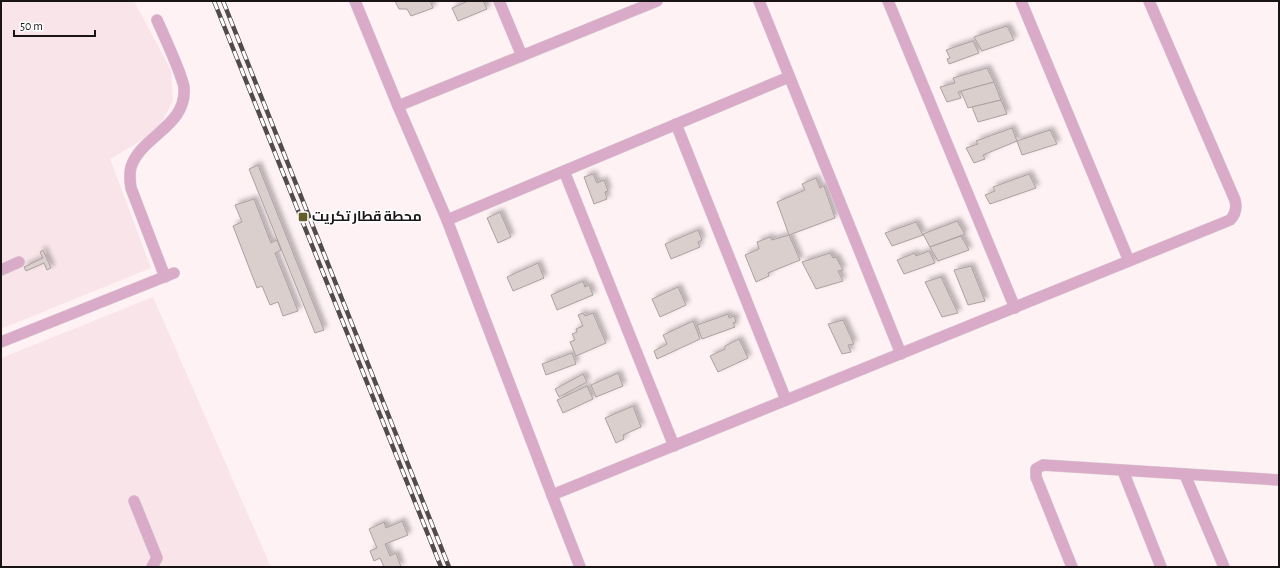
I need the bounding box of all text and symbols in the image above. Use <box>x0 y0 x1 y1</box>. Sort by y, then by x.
scale bar <box>14 12 95 38</box>
text: 50 m <box>20 20 43 32</box>
place label: محطة قطار تكريت <box>312 210 422 225</box>
marker: محطة قطار تكريت <box>297 211 309 223</box>

